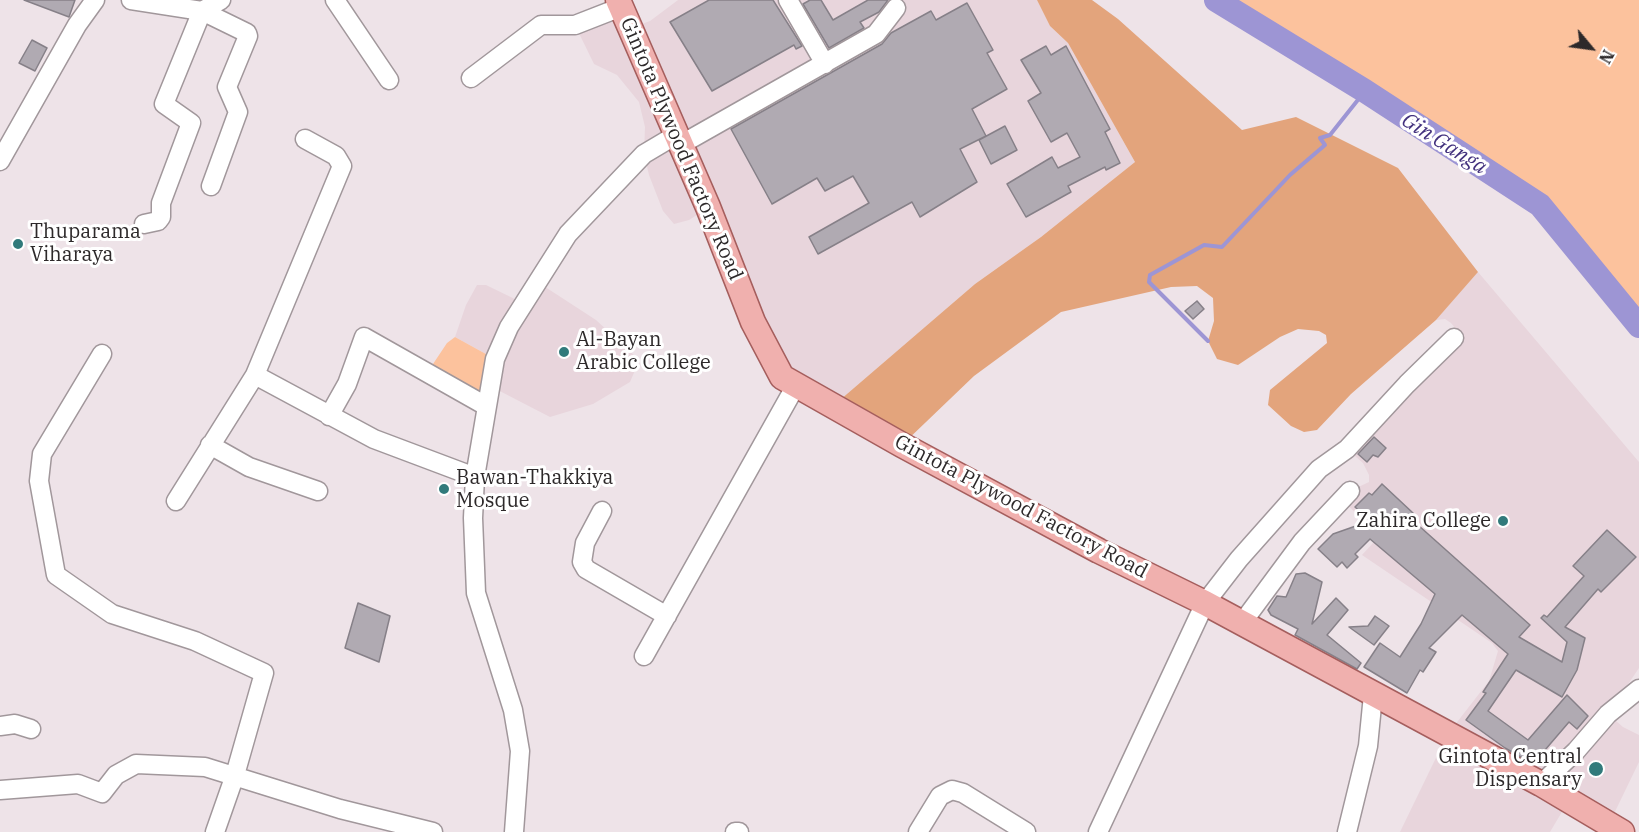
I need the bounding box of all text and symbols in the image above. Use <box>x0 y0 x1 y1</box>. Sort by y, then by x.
street label: Gintota Plywood Factory Road <box>615 14 747 284</box>
north arrow <box>1561 18 1621 78</box>
text: N <box>1595 46 1619 67</box>
water label: Gin Ganga <box>1397 108 1491 180</box>
place label: Thuparama Viharaya <box>30 220 141 267</box>
marker: Thuparama Viharaya <box>11 237 25 251</box>
place label: Al-Bayan Arabic College <box>576 328 711 375</box>
marker: Al-Bayan Arabic College <box>557 345 571 359</box>
street label: Gintota Plywood Factory Road <box>890 430 1152 584</box>
place label: Bawan-Thakkiya Mosque <box>456 466 614 513</box>
marker: Bawan-Thakkiya Mosque <box>437 482 451 496</box>
place label: Zahira College <box>1356 509 1491 533</box>
marker: Zahira College <box>1496 514 1510 528</box>
place label: Gintota Central Dispensary <box>1438 745 1582 792</box>
marker: Gintota Central Dispensary <box>1587 760 1605 778</box>

